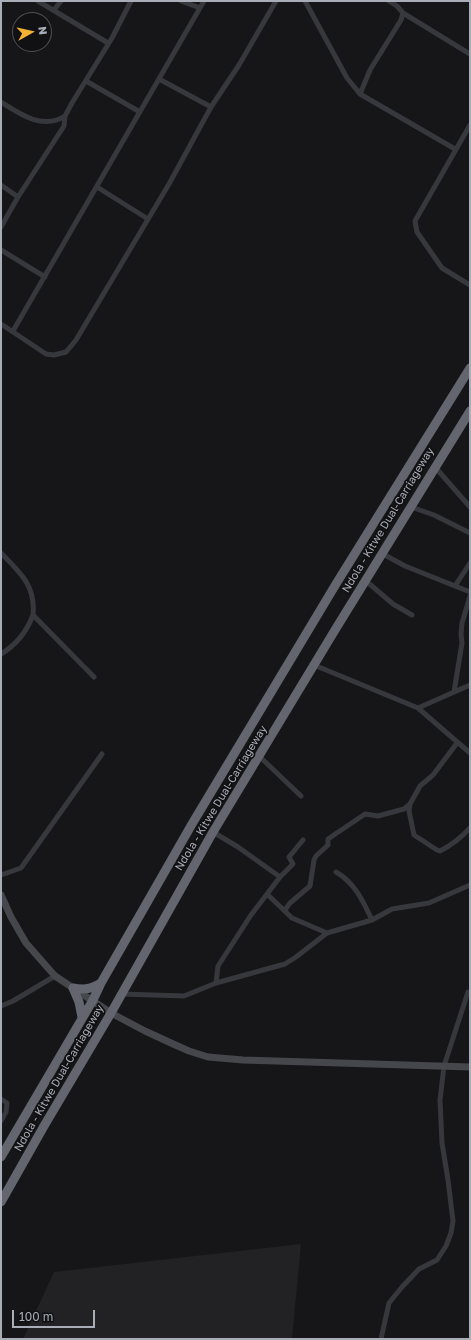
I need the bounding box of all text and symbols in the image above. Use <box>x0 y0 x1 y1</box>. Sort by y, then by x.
north arrow <box>12 12 52 52</box>
text: N <box>36 25 50 35</box>
street label: Ndola - Kitwe Dual-Carriageway <box>339 445 437 595</box>
street label: Ndola - Kitwe Dual-Carriageway <box>172 723 270 873</box>
street label: Ndola - Kitwe Dual-Carriageway <box>11 1002 107 1154</box>
scale bar <box>14 1302 97 1328</box>
text: 100 m <box>19 1309 53 1324</box>

